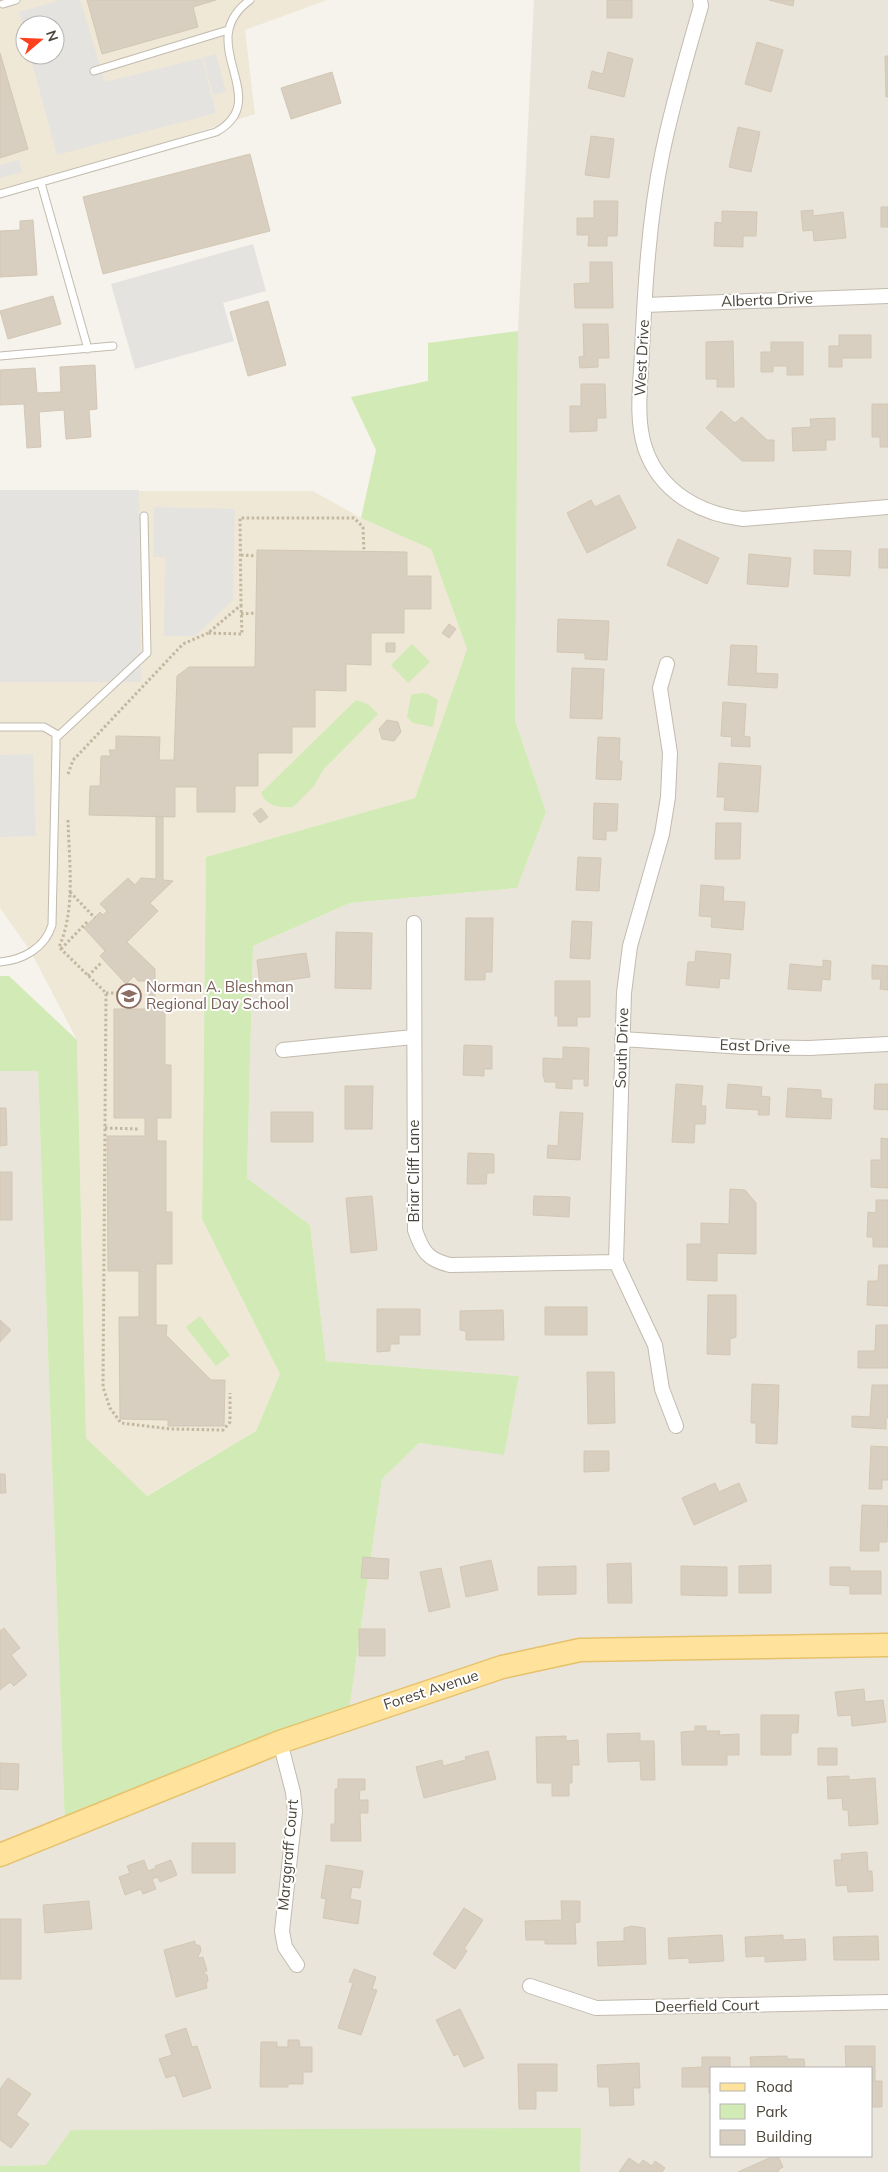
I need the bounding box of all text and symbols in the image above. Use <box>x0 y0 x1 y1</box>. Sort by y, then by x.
north arrow <box>15 15 65 65</box>
text: N <box>42 28 63 44</box>
street label: Alberta Drive <box>721 288 813 311</box>
street label: West Drive <box>630 319 653 397</box>
place label: Norman A. Bleshman Regional Day School <box>146 977 294 1013</box>
school or university icon: Norman A. Bleshman Regional Day School <box>116 983 142 1009</box>
street label: South Drive <box>611 1007 632 1089</box>
street label: East Drive <box>719 1035 791 1056</box>
street label: Briar Cliff Lane <box>404 1120 423 1222</box>
street label: Forest Avenue <box>381 1665 481 1714</box>
street label: Marggraff Court <box>273 1799 302 1911</box>
street label: Deerfield Court <box>654 1995 759 2016</box>
legend <box>710 2067 873 2157</box>
text: Road <box>756 2077 793 2096</box>
text: Park <box>756 2102 788 2121</box>
text: Building <box>756 2127 812 2146</box>

